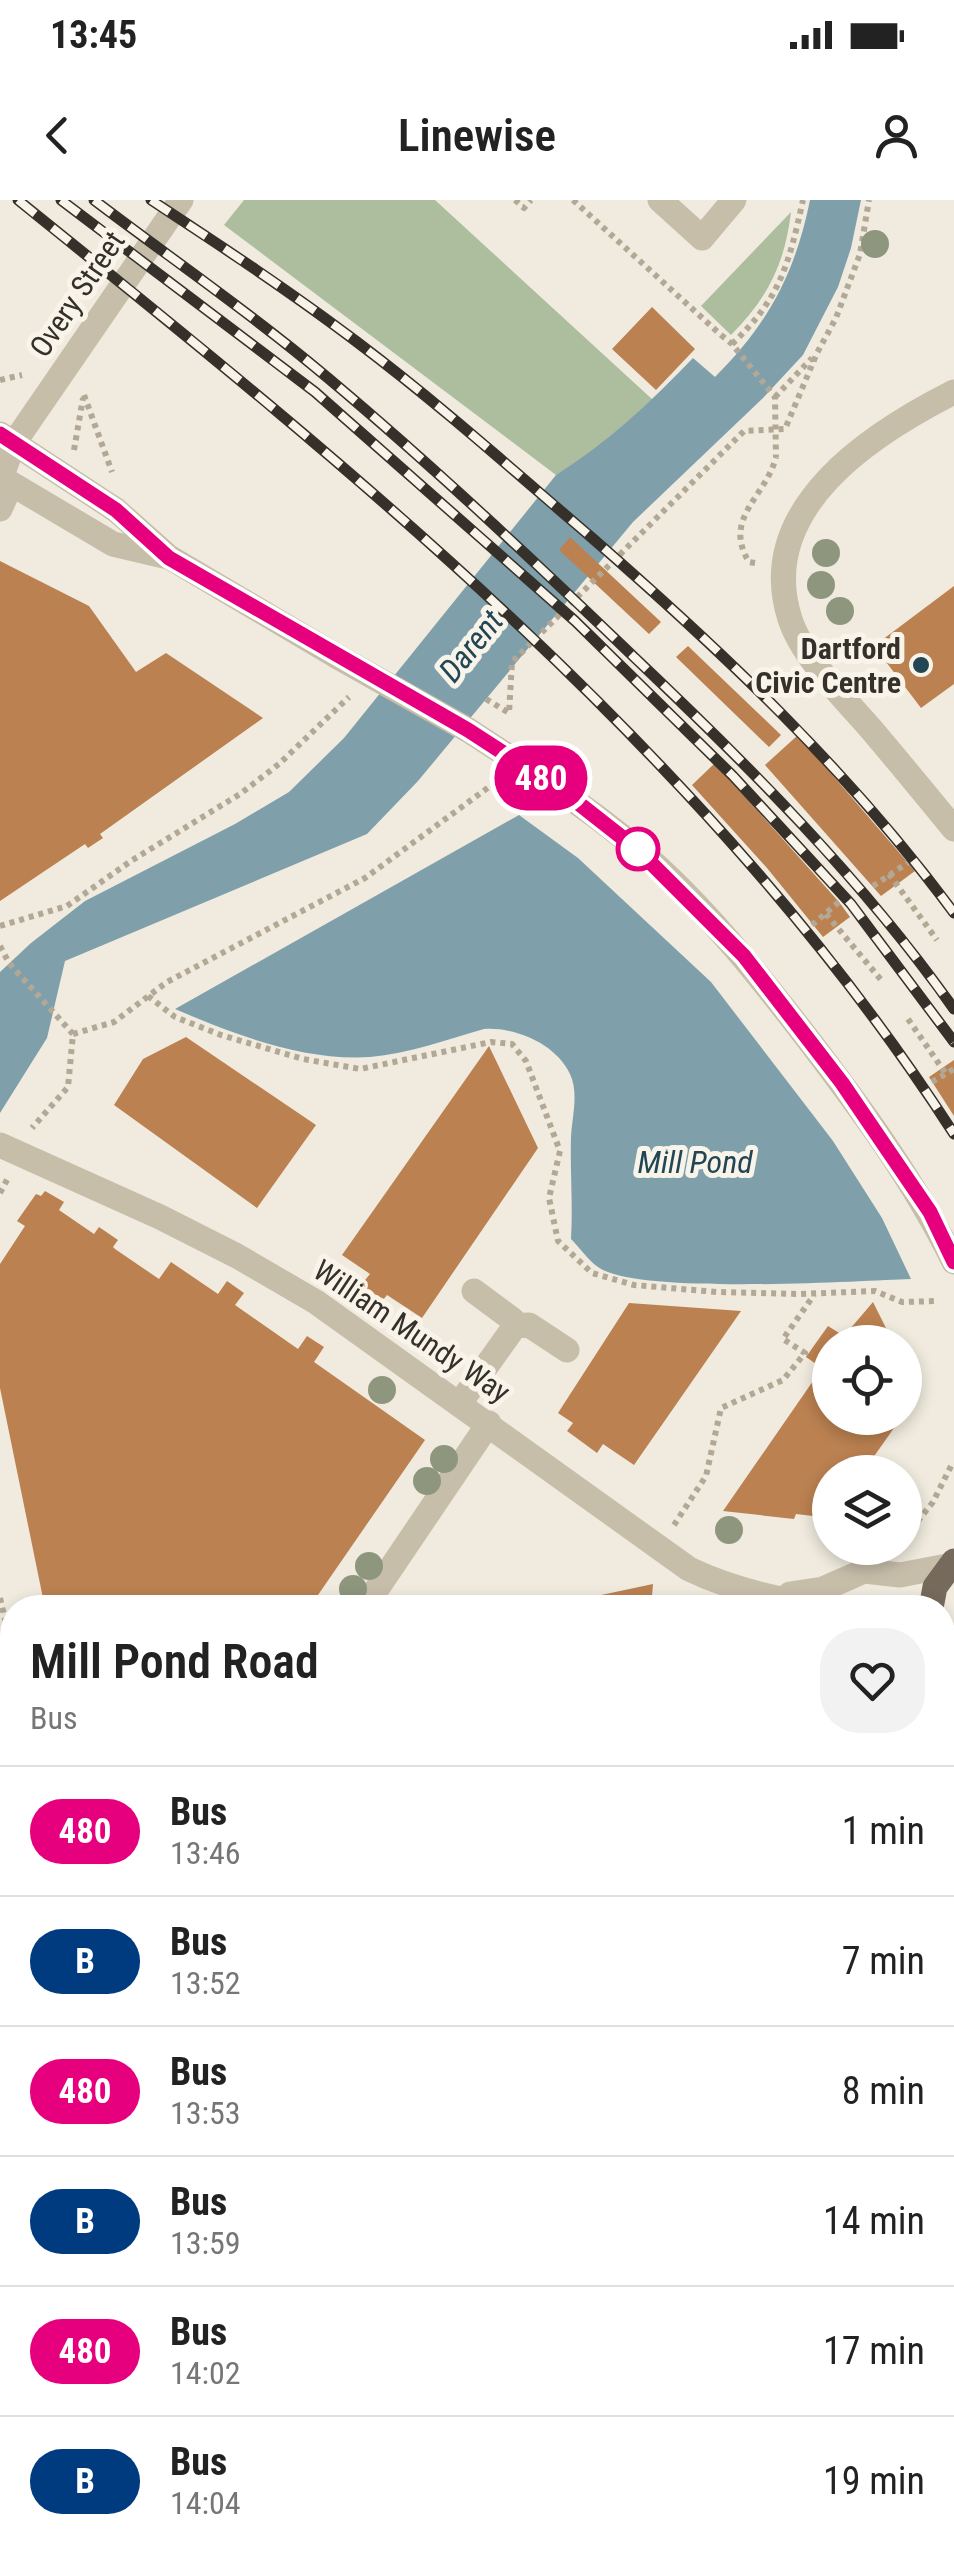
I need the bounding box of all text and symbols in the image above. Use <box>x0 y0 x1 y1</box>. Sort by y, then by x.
text: 13:45 <box>50 13 137 57</box>
icon: back <box>30 108 85 163</box>
icon: person <box>869 108 924 163</box>
text: Linewise <box>398 109 556 162</box>
street label: Overy Street <box>22 225 132 363</box>
water label: Darent <box>431 602 512 689</box>
place label: Dartford Civic Centre <box>755 631 901 700</box>
marker: Dartford Civic Centre <box>910 654 932 676</box>
line badge: 480 <box>484 746 598 810</box>
text: 480 <box>514 758 568 799</box>
unlabelled marker <box>617 828 659 870</box>
water label: Mill Pond <box>637 1143 753 1181</box>
street label: William Mundy Way <box>307 1252 517 1410</box>
map controls <box>812 1325 922 1565</box>
button: locate <box>812 1325 922 1435</box>
button: layers <box>812 1455 922 1565</box>
button: heart <box>820 1628 925 1733</box>
text: Mill Pond Road <box>30 1633 319 1690</box>
text: Bus <box>30 1699 78 1737</box>
text: Bus <box>170 1790 227 1834</box>
text: 1 min <box>842 1809 925 1853</box>
text: 480 <box>58 1811 112 1852</box>
text: 13:46 <box>170 1834 241 1872</box>
text: Bus <box>170 1920 227 1964</box>
text: 7 min <box>842 1939 925 1983</box>
text: B <box>75 1941 95 1982</box>
text: 13:52 <box>170 1964 241 2002</box>
text: Bus <box>170 2050 227 2094</box>
text: 8 min <box>842 2069 925 2113</box>
text: 480 <box>58 2071 112 2112</box>
text: 13:53 <box>170 2094 241 2132</box>
text: Bus <box>170 2180 227 2224</box>
text: 14 min <box>823 2199 925 2243</box>
text: B <box>75 2201 95 2242</box>
text: 13:59 <box>170 2224 241 2262</box>
text: Bus <box>170 2310 227 2354</box>
text: 17 min <box>823 2329 925 2373</box>
text: 480 <box>58 2331 112 2372</box>
text: 14:02 <box>170 2354 241 2392</box>
text: Bus <box>170 2440 227 2484</box>
text: 19 min <box>823 2459 925 2503</box>
text: B <box>75 2461 95 2502</box>
text: 14:04 <box>170 2484 241 2522</box>

